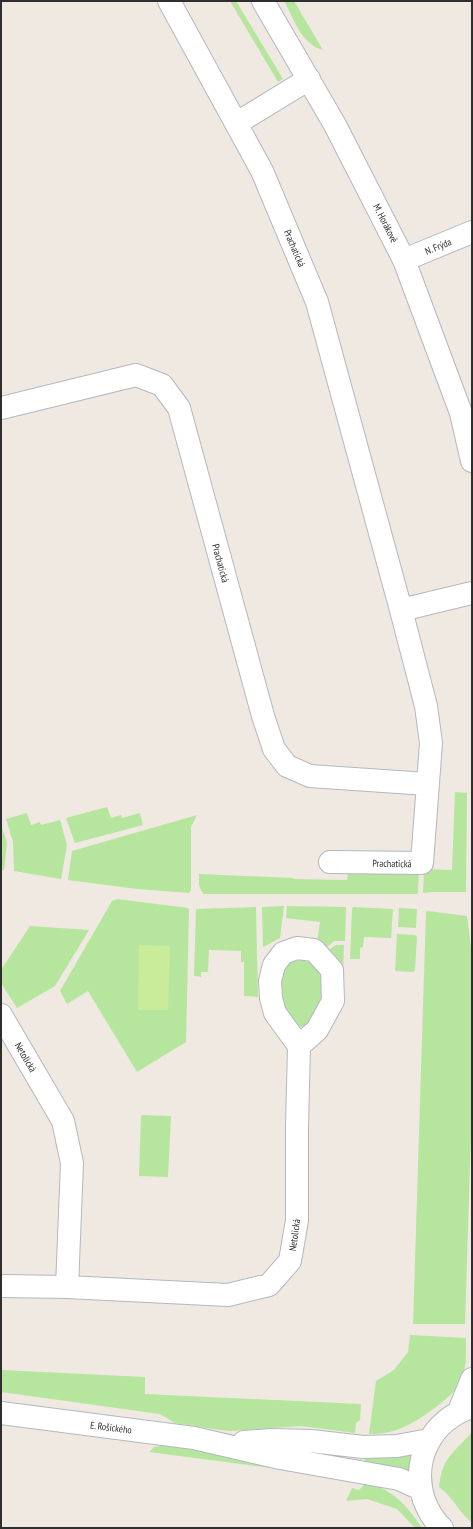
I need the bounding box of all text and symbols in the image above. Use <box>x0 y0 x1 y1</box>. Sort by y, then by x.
street label: M. Horákové <box>370 202 401 245</box>
street label: Prachatická <box>281 228 308 269</box>
street label: N. Frýda <box>423 235 453 258</box>
street label: Prachatická <box>209 542 232 584</box>
street label: Prachatická <box>372 857 412 870</box>
street label: Netolická <box>12 1040 39 1075</box>
street label: Netolická <box>286 1218 303 1252</box>
street label: E. Rošického <box>89 1418 133 1437</box>

